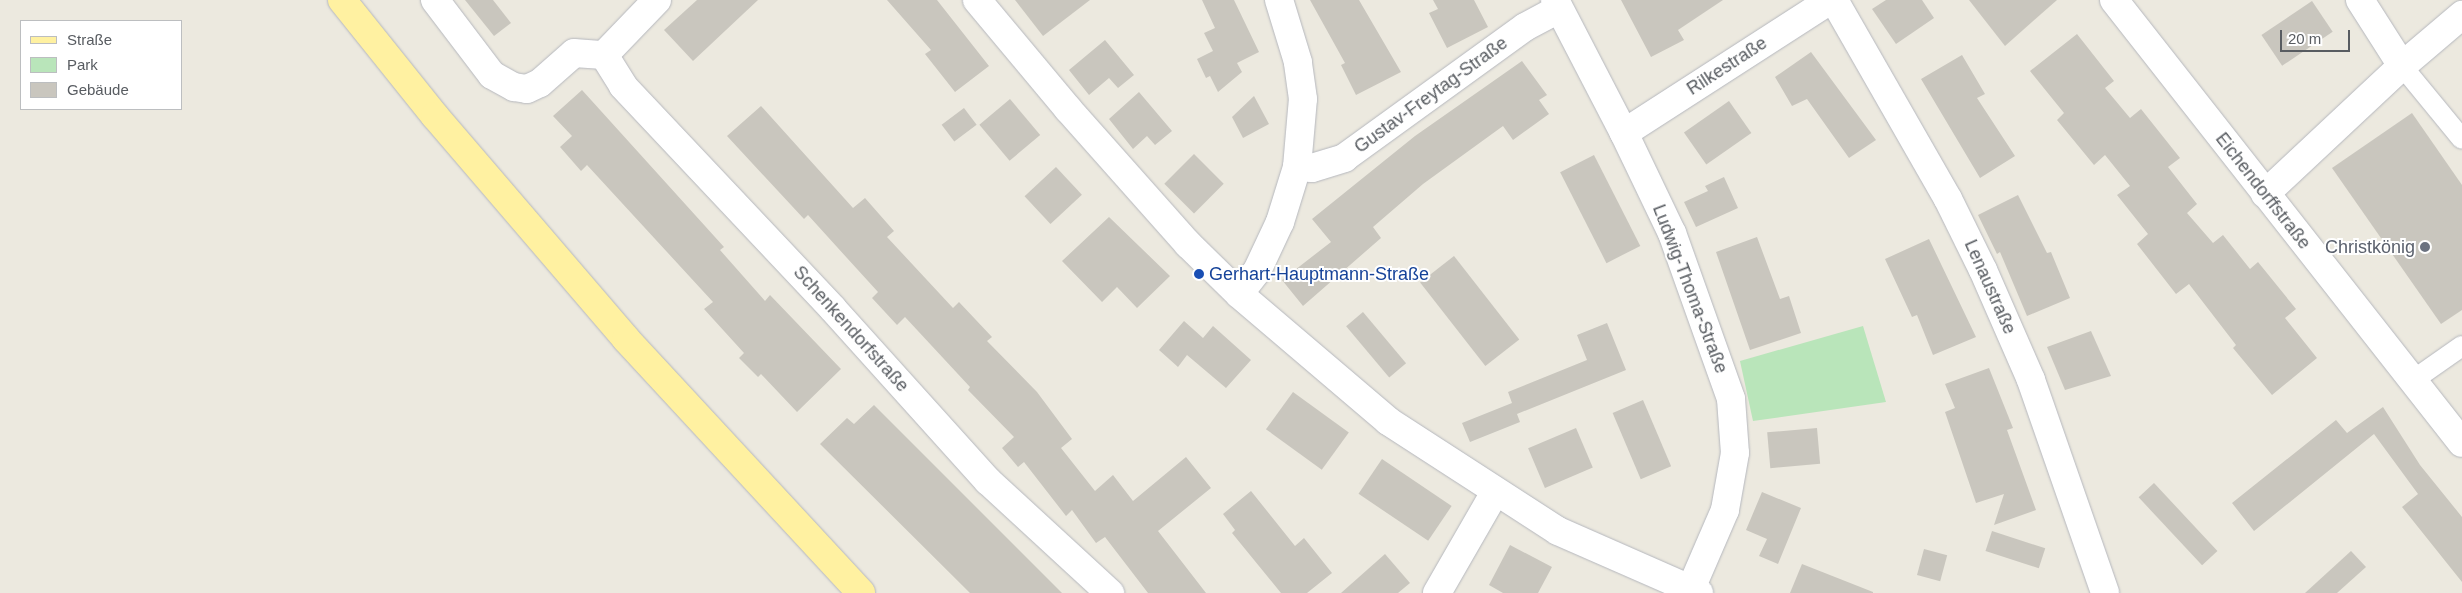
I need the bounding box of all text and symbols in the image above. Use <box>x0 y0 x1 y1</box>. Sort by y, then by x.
legend <box>20 20 182 110</box>
scale bar <box>2282 20 2352 52</box>
text: 20 m <box>2288 30 2321 47</box>
text: Straße <box>67 31 112 48</box>
street label: Gustav-Freytag-Straße <box>1350 32 1512 158</box>
street label: Rilkestraße <box>1683 32 1771 100</box>
text: Park <box>67 56 98 73</box>
text: Gebäude <box>67 81 129 98</box>
street label: Eichendorffstraße <box>2211 129 2315 253</box>
street label: Ludwig-Thoma-Straße <box>1648 202 1732 376</box>
street label: Lenaustraße <box>1960 236 2020 338</box>
place label: Christkönig <box>2325 236 2415 258</box>
marker: Christkönig <box>2419 241 2431 253</box>
street label: Schenkendorfstraße <box>789 262 913 396</box>
place label: Gerhart-Hauptmann-Straße <box>1209 263 1429 285</box>
marker: Gerhart-Hauptmann-Straße <box>1193 268 1205 280</box>

